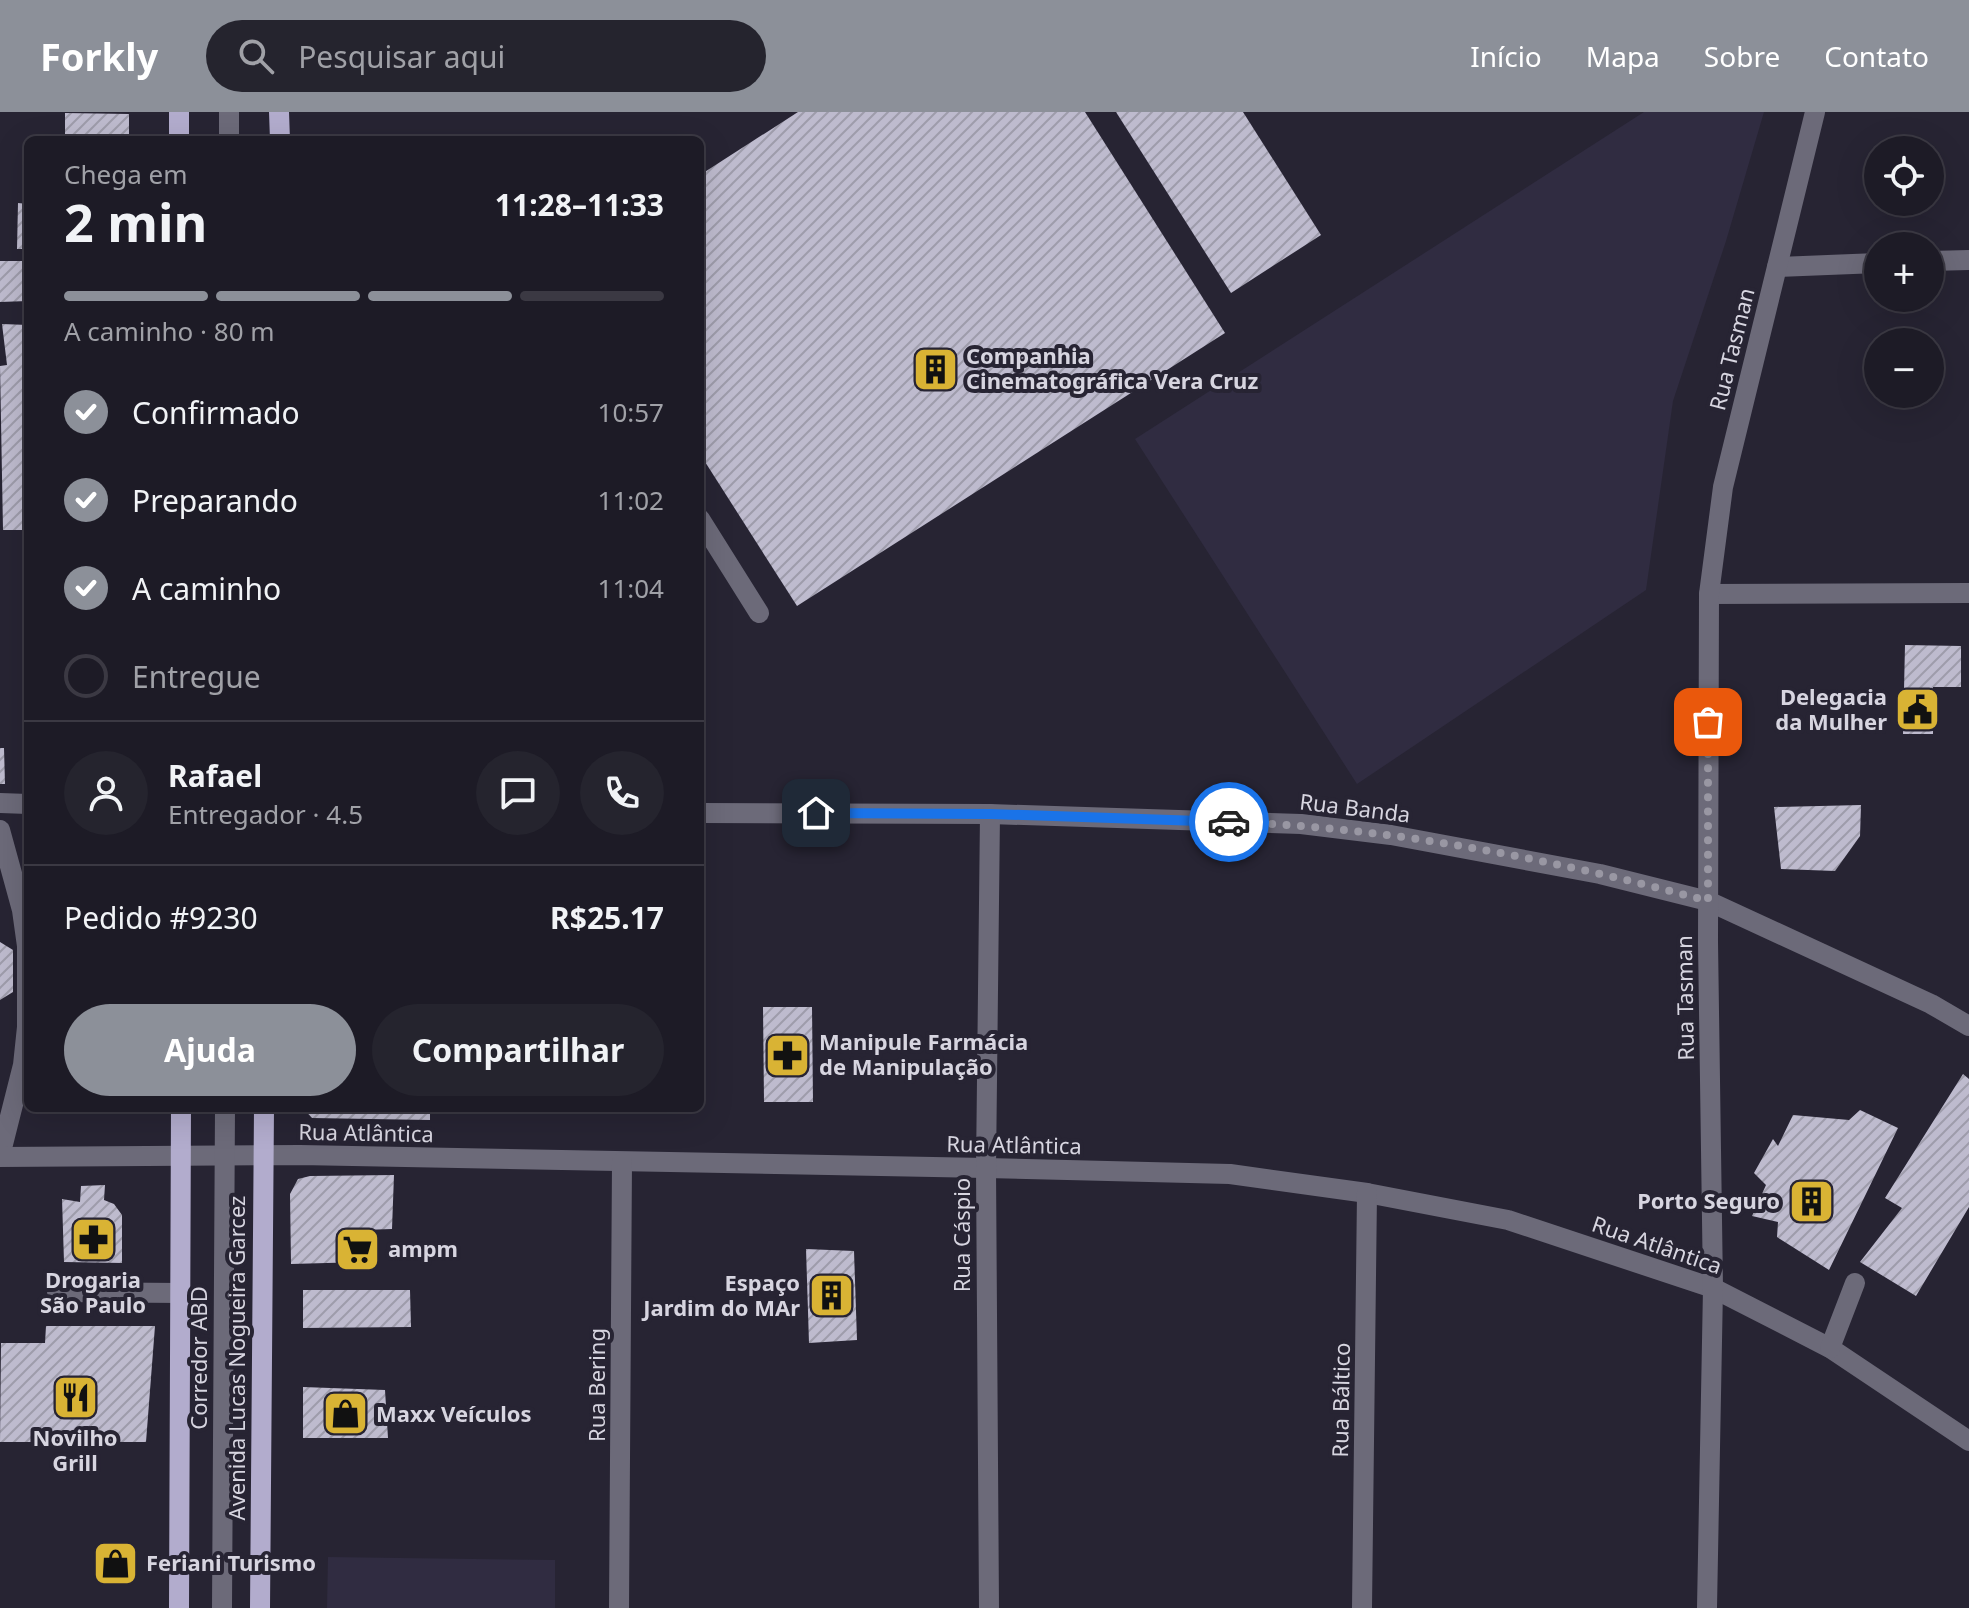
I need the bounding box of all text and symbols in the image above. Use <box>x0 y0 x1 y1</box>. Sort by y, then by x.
search box <box>206 20 766 92</box>
text: Forkly <box>40 30 158 82</box>
icon: search <box>234 34 278 78</box>
text: Pesquisar aqui <box>298 36 505 77</box>
text: Início <box>1470 37 1542 75</box>
text: Mapa <box>1586 37 1660 75</box>
text: Sobre <box>1704 37 1780 75</box>
text: Contato <box>1824 37 1929 75</box>
map controls <box>1864 136 1944 408</box>
button: locate <box>1864 136 1944 216</box>
text: Chega em <box>64 156 187 192</box>
text: 11:28–11:33 <box>495 184 664 225</box>
text: 2 min <box>64 186 207 257</box>
button: + <box>1864 232 1944 312</box>
street label: Rua Tasman <box>1701 284 1761 413</box>
text: A caminho · 80 m <box>64 313 275 349</box>
button: − <box>1864 328 1944 408</box>
place label: Companhia Cinematográfica Vera Cruz <box>966 340 1258 395</box>
building icon: Companhia Cinematográfica Vera Cruz <box>911 345 959 393</box>
icon: check <box>64 390 108 434</box>
text: Confirmado <box>132 392 300 433</box>
text: 10:57 <box>598 394 664 430</box>
icon: check <box>64 478 108 522</box>
text: Preparando <box>132 480 298 521</box>
text: 11:02 <box>598 482 664 518</box>
icon: check <box>64 566 108 610</box>
text: A caminho <box>132 568 281 609</box>
text: 11:04 <box>598 570 664 606</box>
text: Entregue <box>132 656 261 697</box>
place label: Delegacia da Mulher <box>1775 681 1887 736</box>
public building icon: Delegacia da Mulher <box>1894 686 1942 734</box>
pin <box>1674 688 1742 756</box>
icon: bag <box>1686 700 1730 744</box>
button: person <box>64 751 148 835</box>
button: chat <box>476 751 560 835</box>
button: phone <box>580 751 664 835</box>
text: Rafael <box>168 755 262 796</box>
pin <box>782 779 850 847</box>
courier <box>1189 782 1269 862</box>
street label: Rua Banda <box>1298 785 1412 829</box>
icon: home <box>794 791 838 835</box>
text: Entregador · 4.5 <box>168 796 363 832</box>
icon: car <box>1207 800 1251 844</box>
text: Pedido #9230 <box>64 897 258 938</box>
text: R$25.17 <box>550 897 664 938</box>
street label: Rua Tasman <box>1668 935 1700 1061</box>
button: Ajuda <box>64 1004 356 1096</box>
button: Compartilhar <box>372 1004 664 1096</box>
place label: Manipule Farmácia de Manipulação <box>819 1026 1028 1081</box>
pharmacy icon: Manipule Farmácia de Manipulação <box>764 1031 812 1079</box>
street label: Rua Atlântica <box>298 1116 434 1148</box>
street label: Rua Atlântica <box>946 1128 1082 1160</box>
building icon: Porto Seguro <box>1787 1177 1835 1225</box>
street label: Rua Cáspio <box>946 1178 976 1292</box>
place label: Porto Seguro <box>1637 1185 1780 1215</box>
street label: Avenida Lucas Nogueira Garcez <box>221 1196 251 1520</box>
street label: Rua Atlântica <box>1588 1208 1726 1280</box>
pharmacy icon: Drogaria São Paulo <box>69 1215 117 1263</box>
supermarket icon: ampm <box>333 1225 381 1273</box>
place label: ampm <box>388 1233 458 1263</box>
place label: Drogaria São Paulo <box>40 1264 146 1319</box>
place label: Espaço Jardim do MAr <box>641 1267 800 1322</box>
building icon: Espaço Jardim do MAr <box>807 1272 855 1320</box>
street label: Corredor ABD <box>183 1286 213 1430</box>
street label: Rua Bering <box>581 1328 611 1442</box>
street label: Rua Báltico <box>1324 1342 1356 1458</box>
restaurant icon: Novilho Grill <box>51 1373 99 1421</box>
shop icon: Maxx Veículos <box>321 1390 369 1438</box>
place label: Maxx Veículos <box>376 1398 532 1428</box>
place label: Novilho Grill <box>33 1422 117 1477</box>
shop icon: Feriani Turismo <box>91 1539 139 1587</box>
place label: Feriani Turismo <box>146 1547 316 1577</box>

